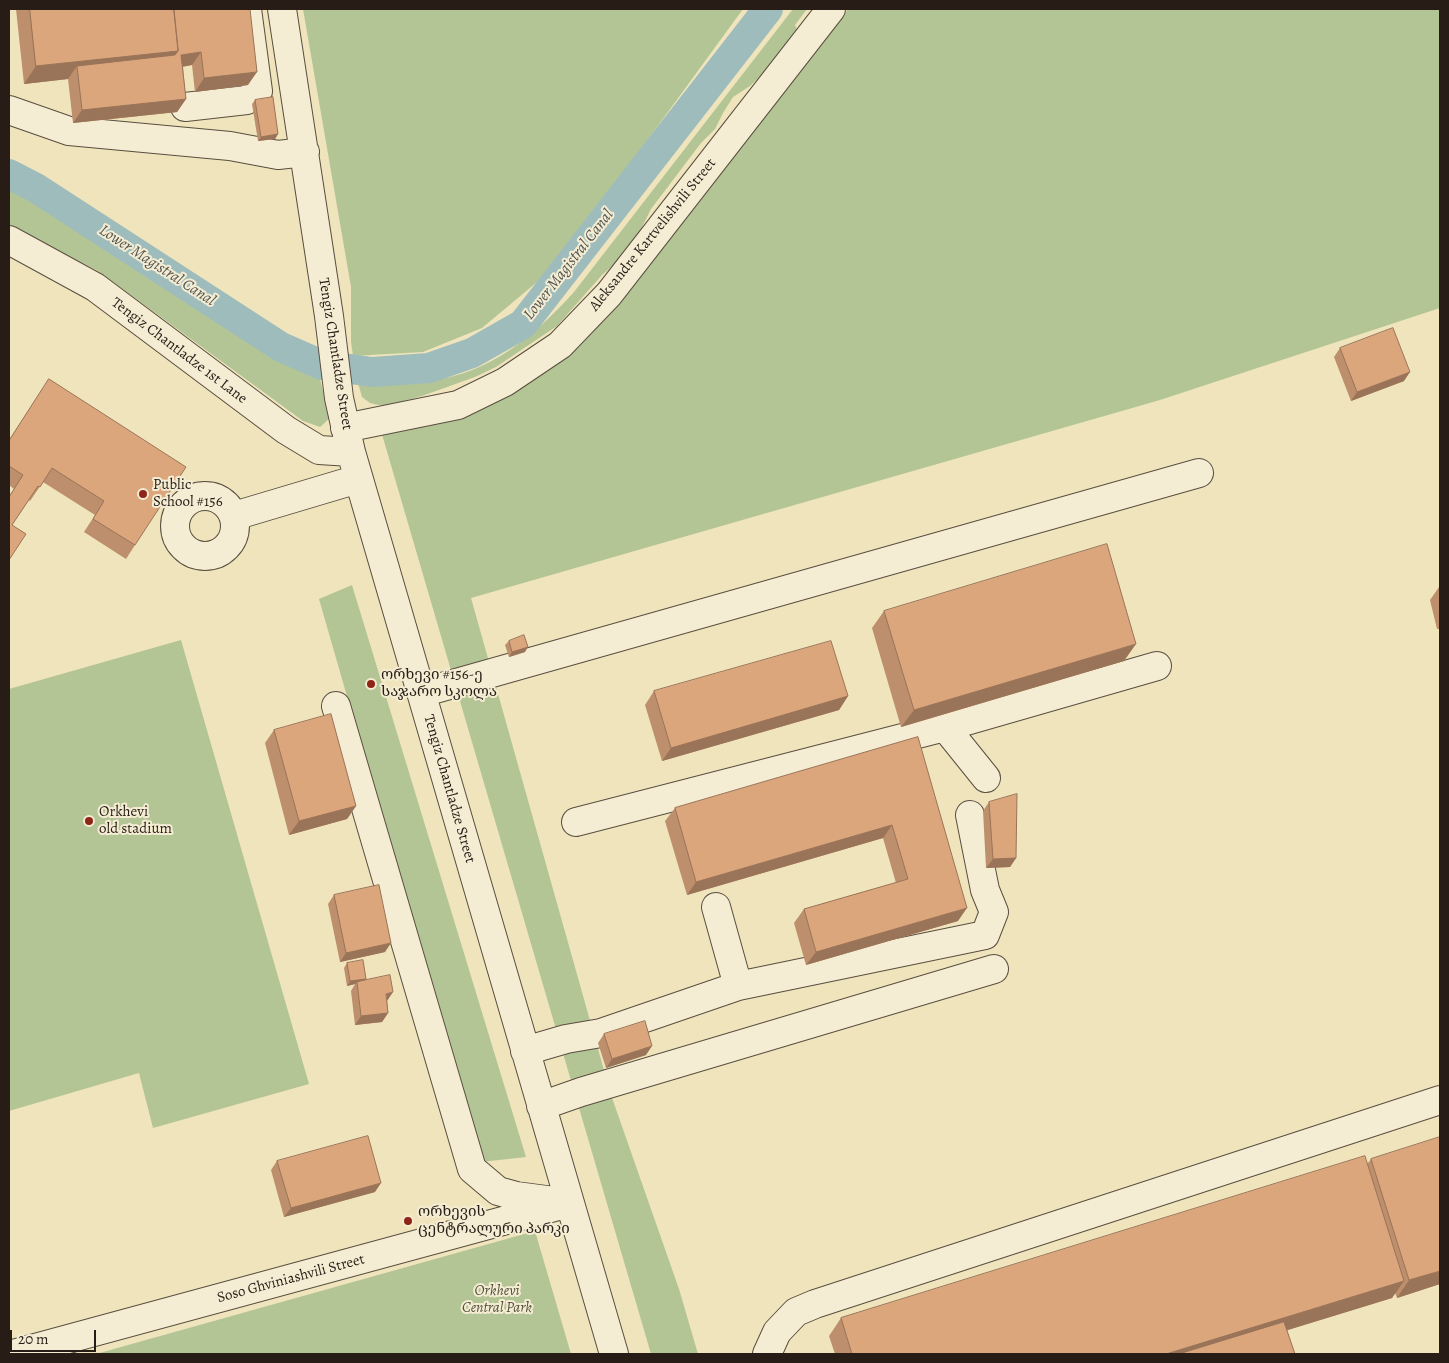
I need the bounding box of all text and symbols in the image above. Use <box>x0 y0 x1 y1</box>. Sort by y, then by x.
street label: Aleksandre Kartvelishvili Street <box>586 155 720 315</box>
water label: Lower Magistral Canal <box>520 206 618 324</box>
water label: Lower Magistral Canal <box>95 221 219 311</box>
street label: Tengiz Chantladze Street <box>314 277 356 431</box>
street label: Tengiz Chantladze 1st Lane <box>108 294 250 408</box>
place label: Public School #156 <box>153 476 223 511</box>
marker: Public School #156 <box>137 488 149 500</box>
place label: ორხევი #156-ე საჯარო სკოლა <box>381 666 497 701</box>
marker: ორხევი #156-ე საჯარო სკოლა <box>365 678 377 690</box>
street label: Tengiz Chantladze Street <box>419 713 479 865</box>
place label: Orkhevi old stadium <box>99 803 172 838</box>
marker: Orkhevi old stadium <box>83 815 95 827</box>
place label: ორხევის ცენტრალური პარკი <box>418 1203 570 1238</box>
marker: ორხევის ცენტრალური პარკი <box>402 1215 414 1227</box>
street label: Soso Ghviniashvili Street <box>215 1251 367 1307</box>
park label: Orkhevi Central Park <box>462 1282 532 1317</box>
scale bar <box>12 1320 99 1352</box>
text: 20 m <box>18 1329 49 1349</box>

